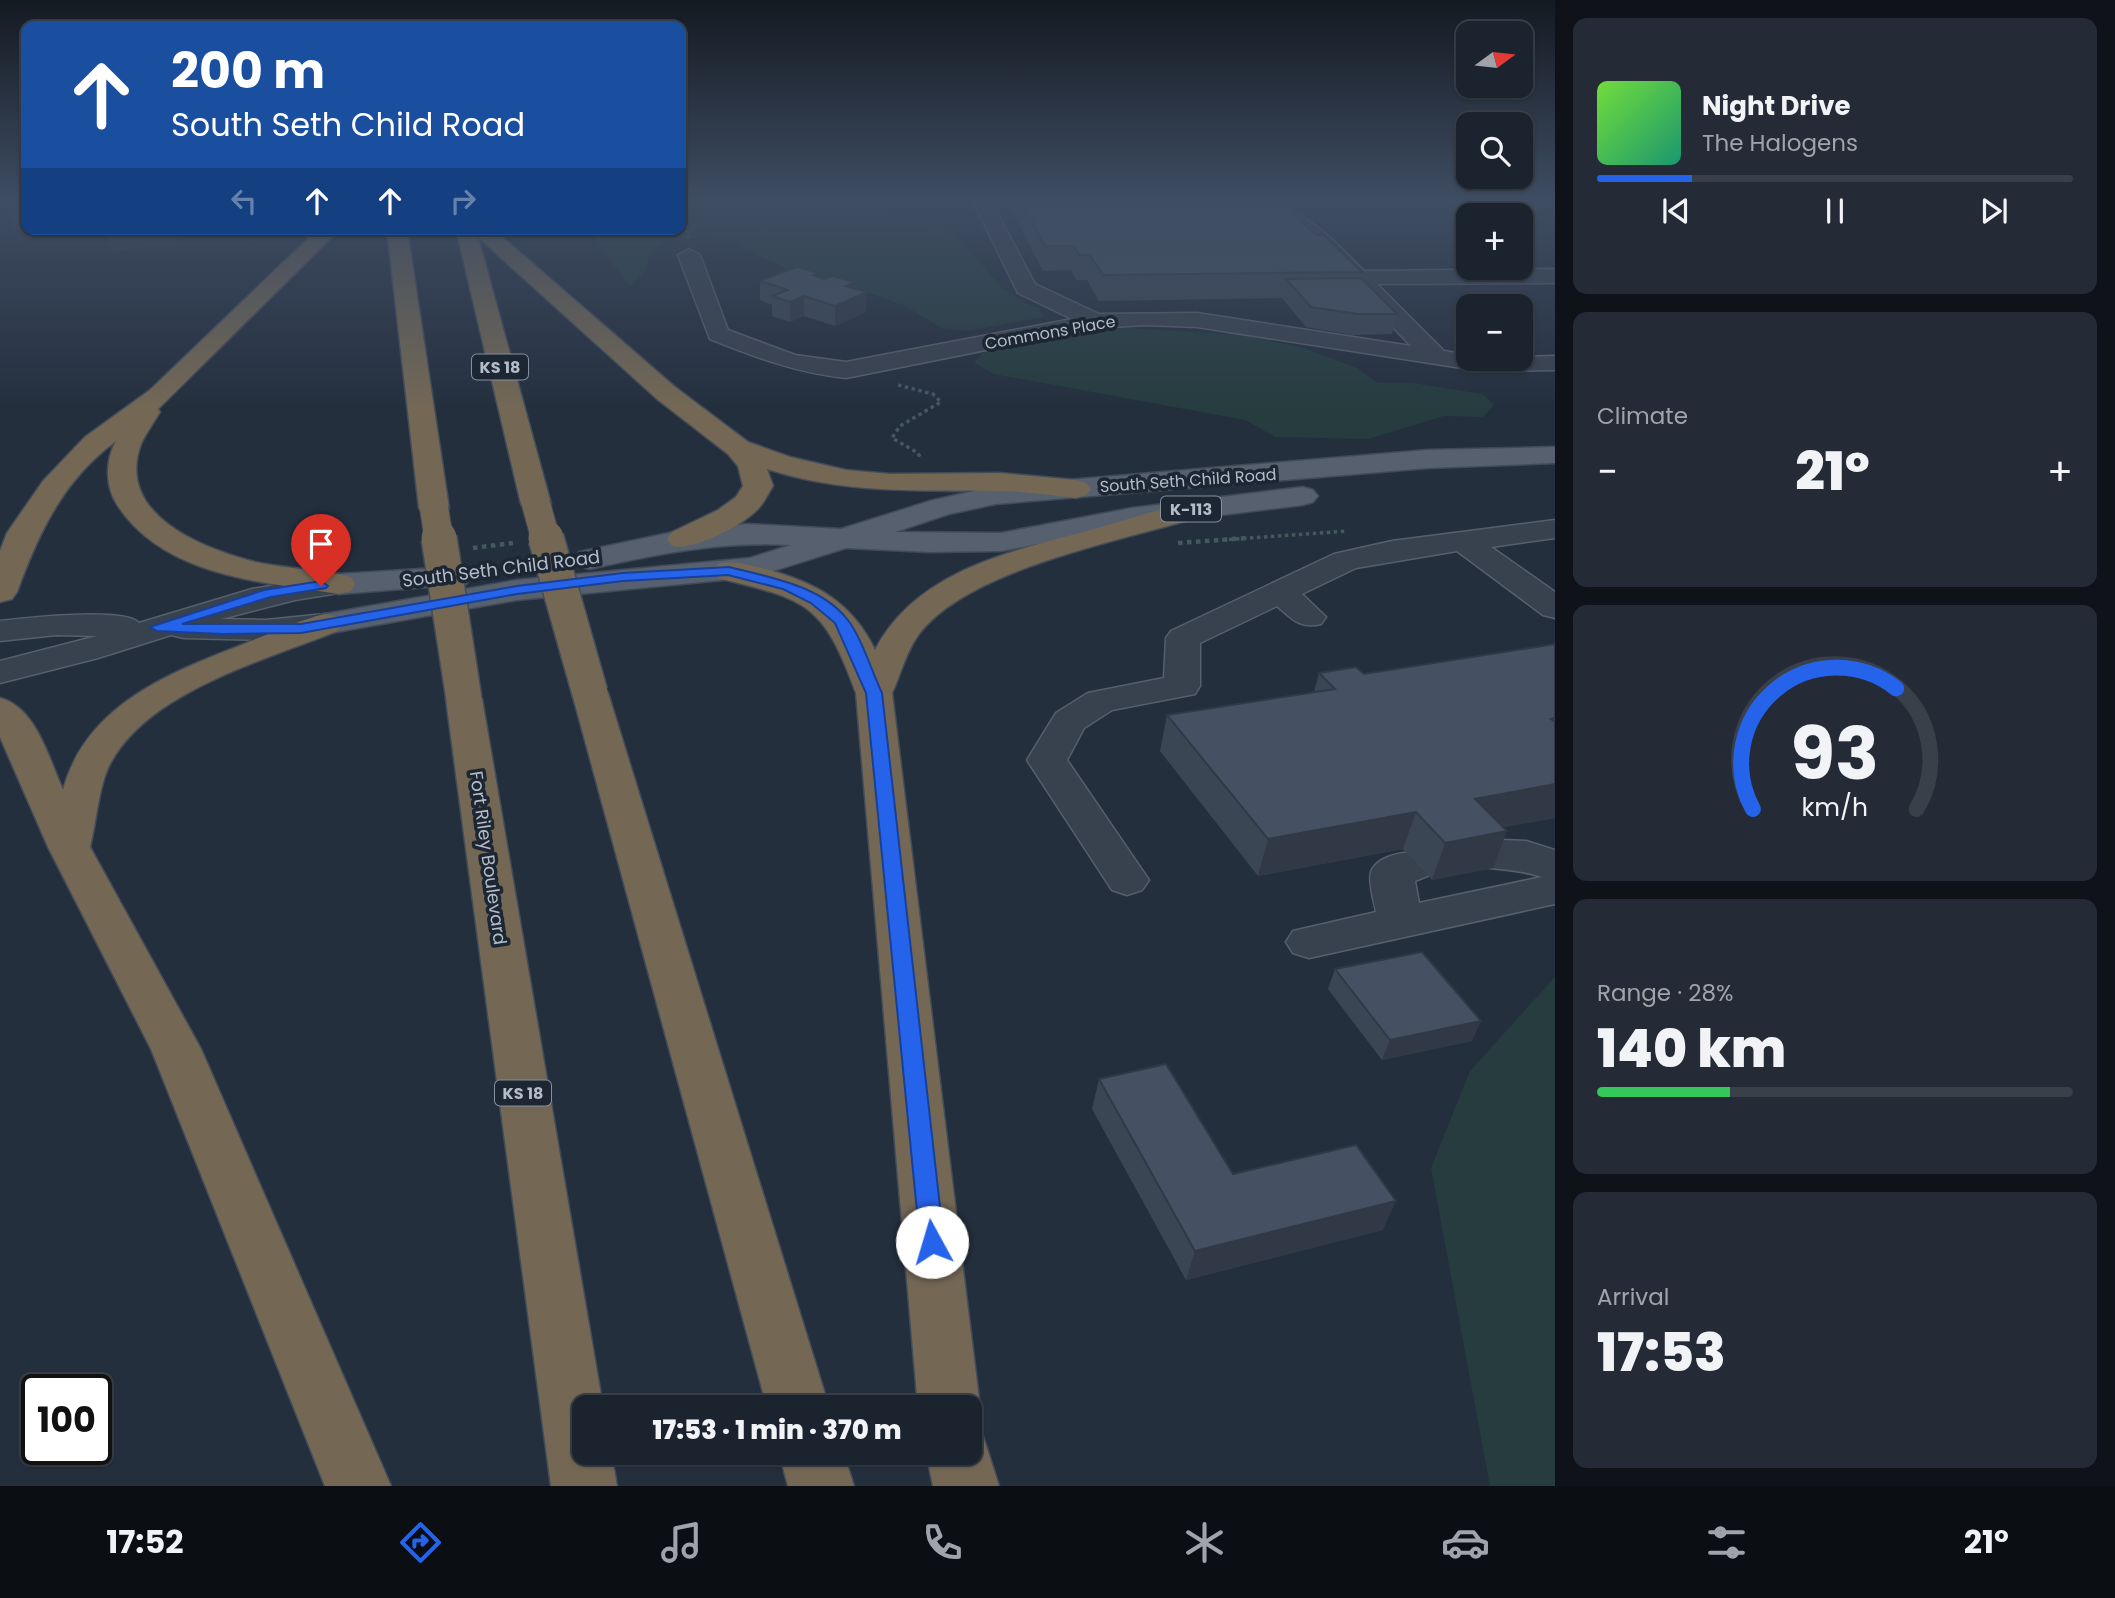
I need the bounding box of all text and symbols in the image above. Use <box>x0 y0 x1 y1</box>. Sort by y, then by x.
north arrow <box>1456 21 1533 98</box>
map controls <box>1456 21 1533 371</box>
text: 200 m <box>171 37 325 105</box>
icon: ahead <box>56 49 147 140</box>
text: Night Drive <box>1702 88 1850 124</box>
text: South Seth Child Road <box>171 102 525 147</box>
button: search <box>1456 112 1533 189</box>
text: The Halogens <box>1702 127 1858 159</box>
icon: left <box>225 182 263 220</box>
icon: ahead <box>298 182 336 220</box>
icon: ahead <box>371 182 409 220</box>
icon: right <box>444 182 482 220</box>
icon: previous <box>1657 192 1695 230</box>
icon: pause <box>1816 192 1854 230</box>
icon: next <box>1975 192 2013 230</box>
button: + <box>1456 203 1533 280</box>
button: − <box>1456 294 1533 371</box>
street label: Commons Place <box>983 310 1117 355</box>
road number: KS 18 <box>472 354 528 380</box>
text: Climate <box>1597 400 1688 432</box>
text: 21° <box>1795 435 1870 508</box>
text: − <box>1597 445 1618 498</box>
text: + <box>2047 445 2073 498</box>
street label: South Seth Child Road <box>1099 463 1277 498</box>
road number: K-113 <box>1161 496 1221 522</box>
pin <box>291 514 351 586</box>
icon: arrive <box>302 525 340 563</box>
street label: South Seth Child Road <box>401 544 601 593</box>
text: 93 <box>1791 703 1879 804</box>
street label: Fort Riley Boulevard <box>464 769 513 947</box>
text: km/h <box>1802 790 1868 825</box>
text: Range · 28% <box>1597 977 1733 1009</box>
text: 140 km <box>1597 1012 1786 1085</box>
road number: KS 18 <box>495 1080 551 1106</box>
position arrow <box>895 1205 969 1279</box>
text: Arrival <box>1597 1281 1669 1313</box>
text: 17:53 <box>1597 1316 1726 1389</box>
speed limit sign: 100 <box>21 1374 112 1465</box>
text: 17:53 · 1 min · 370 m <box>653 1412 901 1448</box>
icon: directions <box>396 1518 445 1567</box>
icon: music <box>657 1518 706 1567</box>
icon: phone <box>918 1518 967 1567</box>
icon: climate <box>1180 1518 1229 1567</box>
icon: car <box>1441 1518 1490 1567</box>
icon: filters <box>1702 1518 1751 1567</box>
text: 17:52 <box>106 1519 183 1564</box>
text: 21° <box>1964 1519 2009 1564</box>

